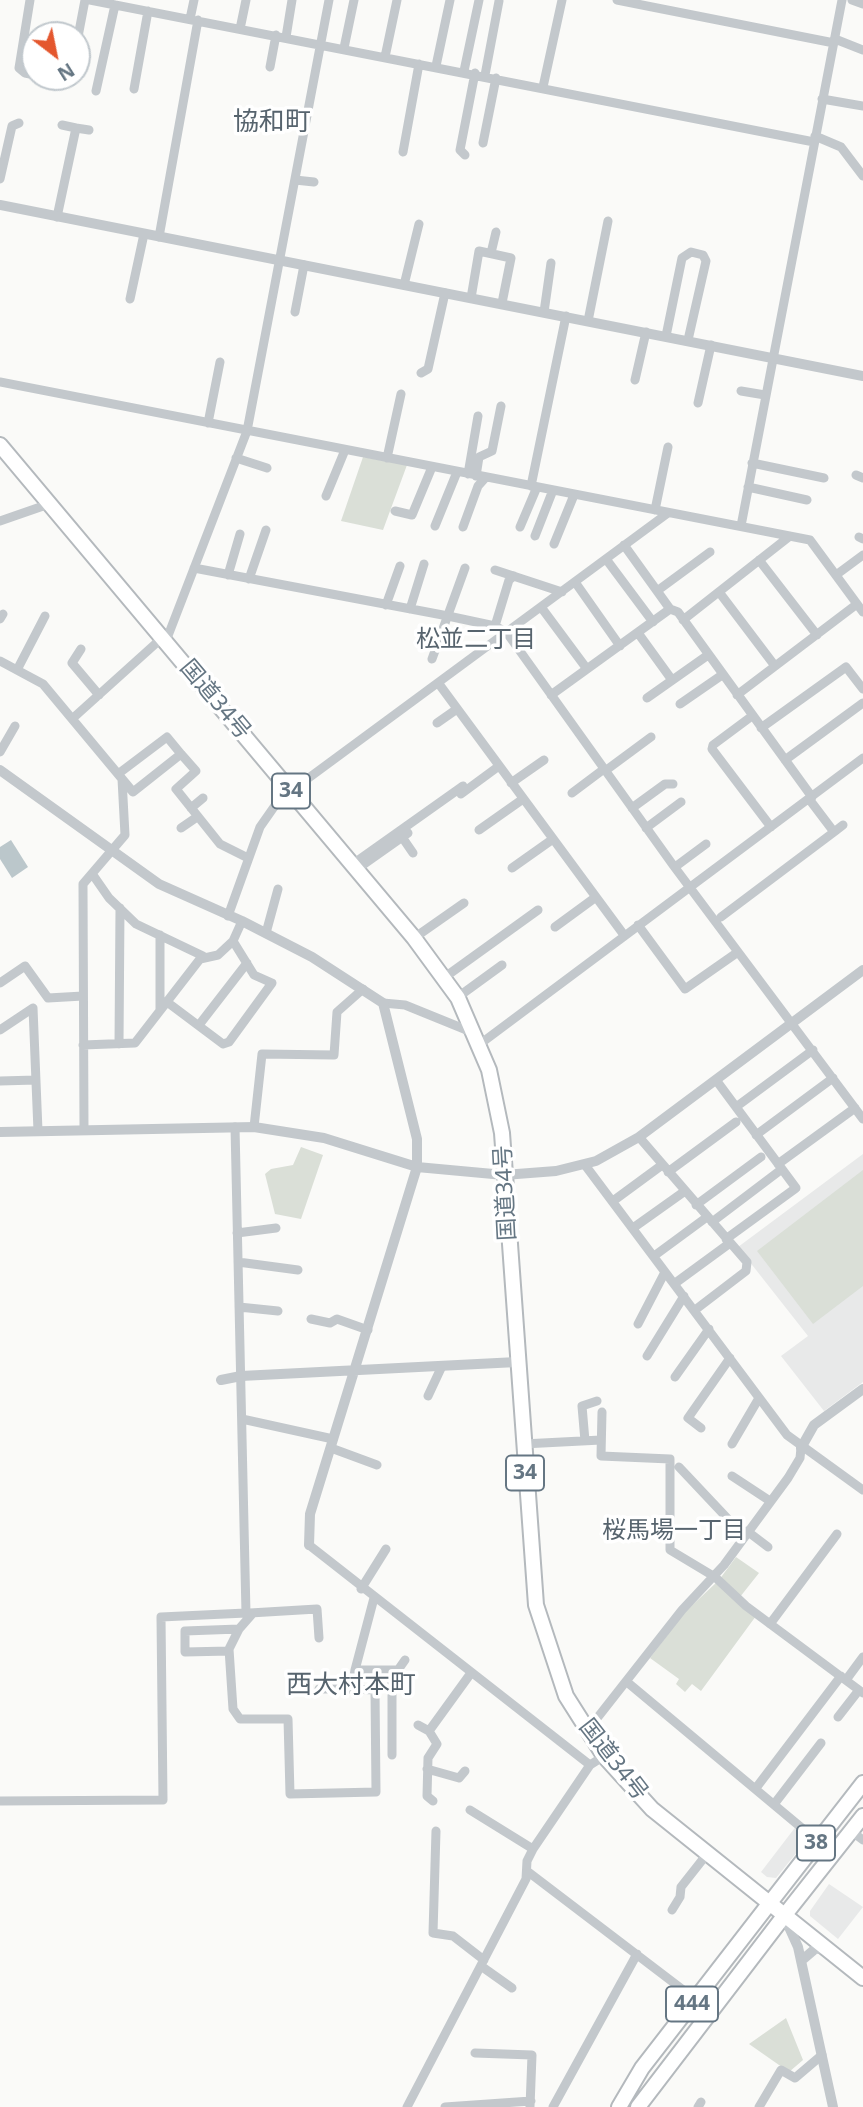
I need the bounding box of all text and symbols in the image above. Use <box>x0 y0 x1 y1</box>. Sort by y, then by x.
north arrow <box>21 21 91 91</box>
text: N <box>53 57 80 87</box>
district label: 協和町 <box>233 107 311 139</box>
district label: 松並二丁目 <box>416 626 536 654</box>
street label: 国道34号 <box>174 655 256 745</box>
road number: 34 <box>272 774 310 808</box>
street label: 国道34号 <box>490 1145 522 1241</box>
road number: 34 <box>506 1456 544 1490</box>
district label: 桜馬場一丁目 <box>602 1517 746 1545</box>
district label: 西大村本町 <box>286 1670 416 1702</box>
street label: 国道34号 <box>573 1714 653 1806</box>
road number: 38 <box>797 1826 835 1860</box>
road number: 444 <box>666 1986 718 2022</box>

